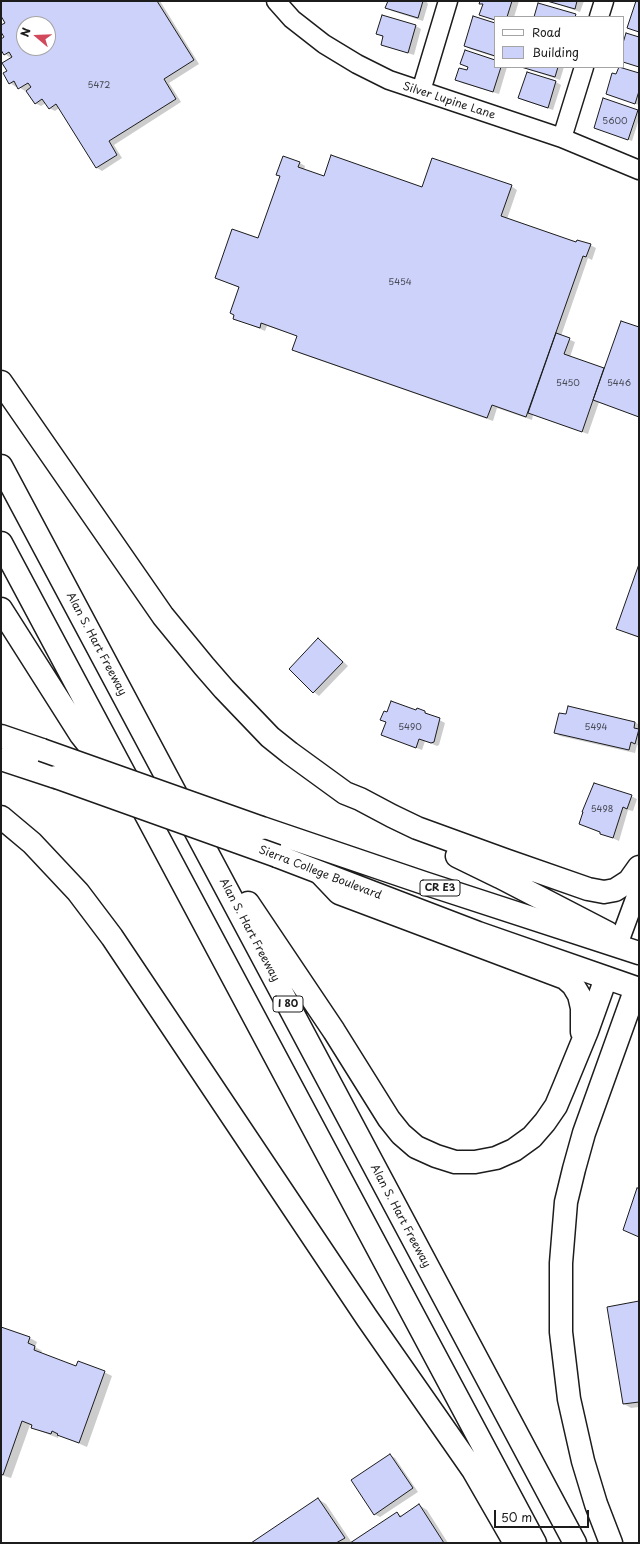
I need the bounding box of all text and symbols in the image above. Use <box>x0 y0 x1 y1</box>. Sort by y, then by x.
north arrow <box>16 16 56 56</box>
legend <box>494 16 624 68</box>
text: Road <box>532 23 561 41</box>
text: N <box>16 25 35 39</box>
text: Building <box>532 43 579 61</box>
street label: Silver Lupine Lane <box>401 80 497 122</box>
house number: 5472 <box>88 81 110 91</box>
house number: 5600 <box>602 117 628 127</box>
house number: 5454 <box>388 278 412 288</box>
house number: 5450 <box>556 379 580 389</box>
house number: 5446 <box>607 379 631 389</box>
street label: Alan S. Hart Freeway <box>63 590 129 698</box>
house number: 5490 <box>398 723 422 733</box>
house number: 5494 <box>585 723 607 733</box>
house number: 5498 <box>591 805 613 815</box>
street label: Sierra College Boulevard <box>257 843 383 903</box>
street label: Alan S. Hart Freeway <box>216 876 282 984</box>
road number: CR E3 <box>420 880 460 896</box>
road number: I 80 <box>273 996 303 1012</box>
street label: Alan S. Hart Freeway <box>367 1162 433 1270</box>
scale bar <box>496 1502 591 1528</box>
text: 50 m <box>501 1508 532 1526</box>

